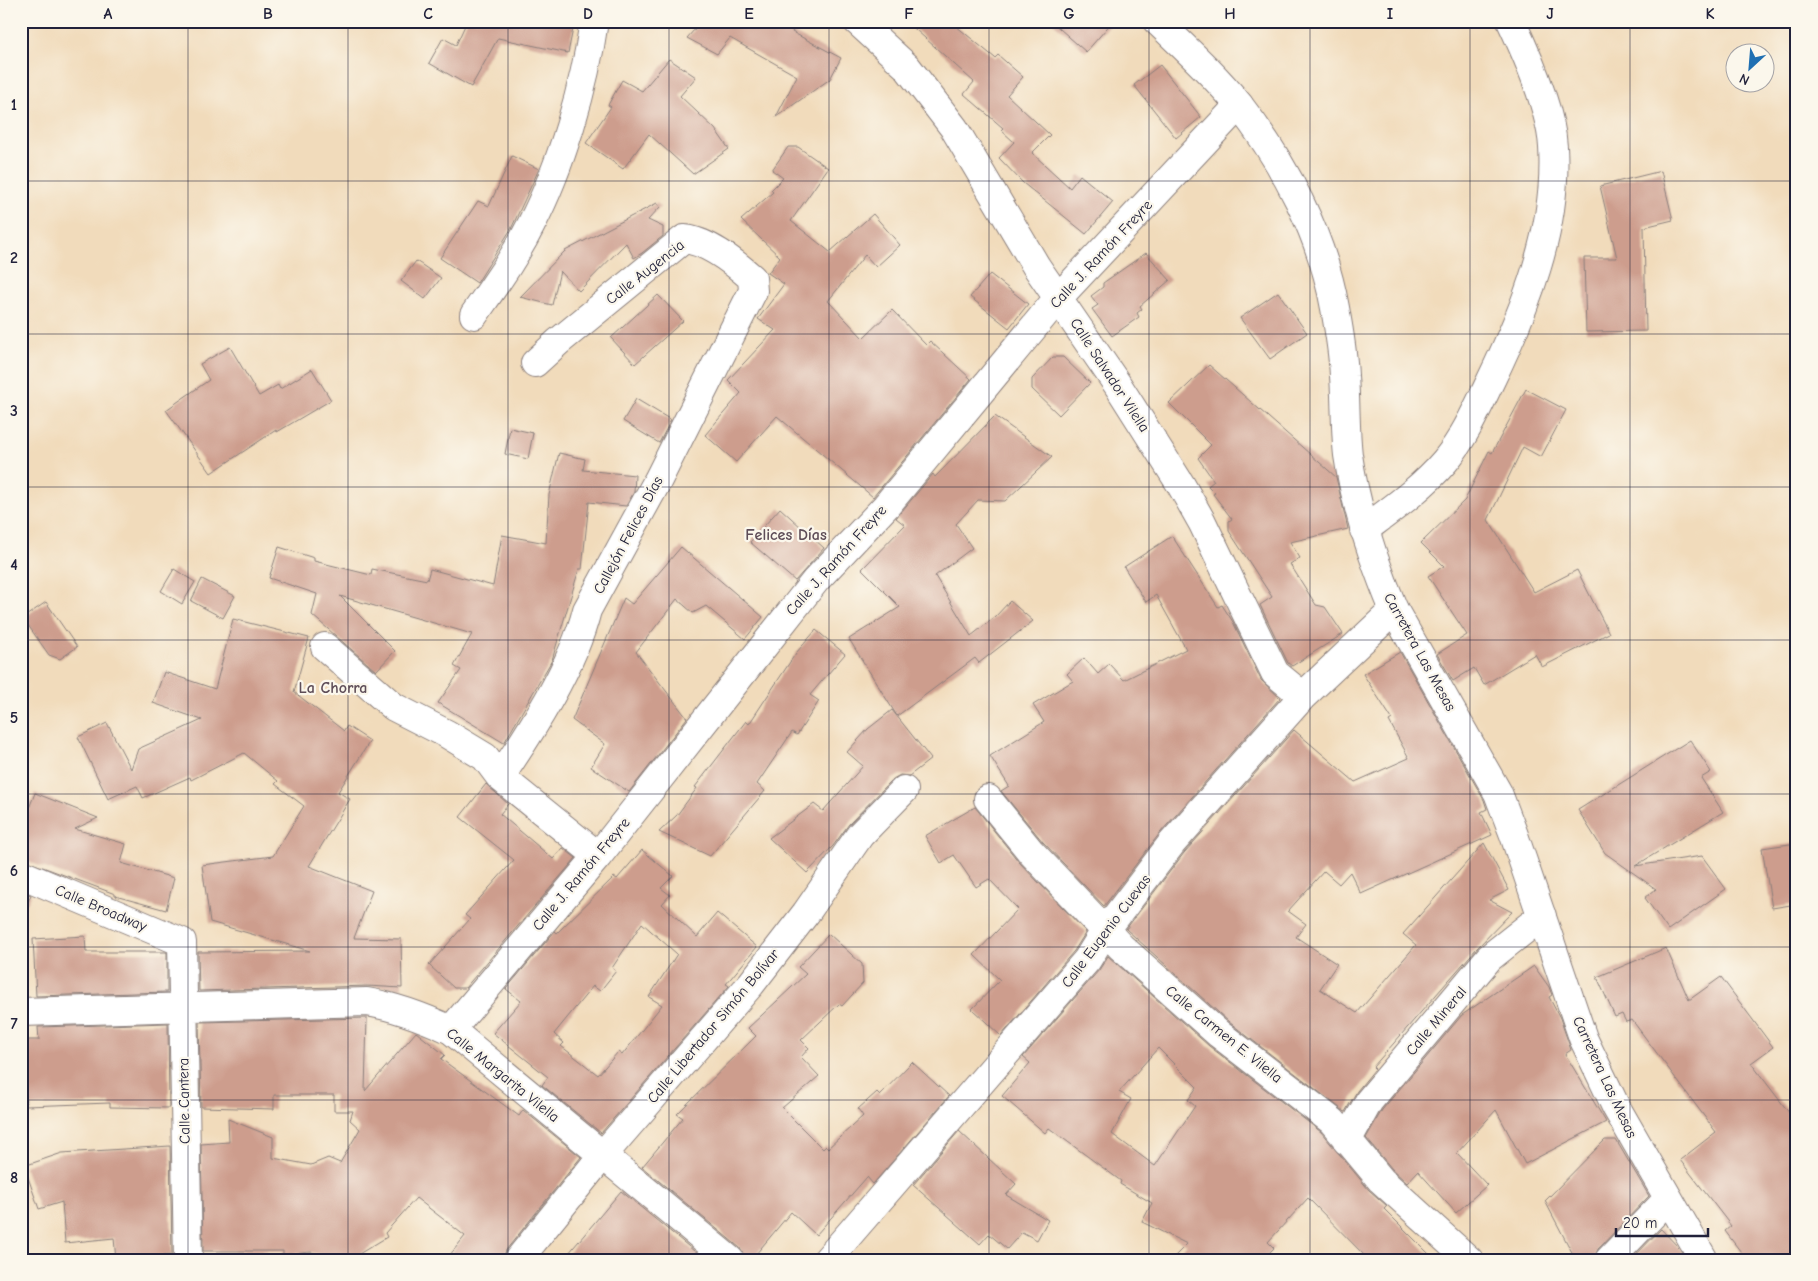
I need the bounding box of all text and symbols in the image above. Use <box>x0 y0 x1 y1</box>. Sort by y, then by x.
text: A <box>104 5 113 23</box>
text: B <box>263 5 273 23</box>
text: C <box>423 5 433 23</box>
text: D <box>583 5 593 23</box>
text: E <box>744 5 754 23</box>
text: F <box>904 5 914 23</box>
text: G <box>1063 5 1075 23</box>
text: H <box>1224 5 1236 23</box>
text: I <box>1387 5 1393 23</box>
text: J <box>1546 5 1554 23</box>
text: K <box>1705 5 1715 23</box>
north arrow <box>1726 42 1776 92</box>
text: N <box>1737 70 1752 89</box>
text: 1 <box>11 96 17 114</box>
street label: Calle J. Ramón Freyre <box>1046 196 1156 312</box>
street label: Calle Augencia <box>602 236 688 308</box>
text: 2 <box>10 249 18 267</box>
street label: Calle Salvador Vilella <box>1066 315 1154 435</box>
text: 3 <box>10 402 18 420</box>
street label: Callejón Felices Días <box>589 473 667 597</box>
street label: Calle J. Ramón Freyre <box>782 501 891 619</box>
district label: Felices Días <box>745 526 827 544</box>
text: 4 <box>10 556 18 574</box>
street label: Carretera Las Mesas <box>1380 590 1460 714</box>
district label: La Chorra <box>299 679 367 697</box>
text: 5 <box>10 709 18 727</box>
street label: Calle J. Ramón Freyre <box>528 813 634 934</box>
text: 6 <box>10 862 18 880</box>
street label: Calle Eugenio Cuevas <box>1058 871 1154 991</box>
street label: Calle Broadway <box>52 881 150 936</box>
street label: Calle Libertador Simón Bolívar <box>643 945 783 1107</box>
street label: Calle Carmen E. Vilella <box>1162 981 1286 1087</box>
street label: Calle Mineral <box>1402 983 1470 1059</box>
street label: Carretera Las Mesas <box>1569 1013 1641 1141</box>
text: 7 <box>10 1015 18 1033</box>
street label: Calle Margarita Vilella <box>443 1024 563 1126</box>
street label: Calle Cantera <box>174 1058 194 1144</box>
text: 8 <box>10 1169 18 1187</box>
scale bar <box>1616 1206 1708 1238</box>
text: 20 m <box>1623 1214 1657 1232</box>

